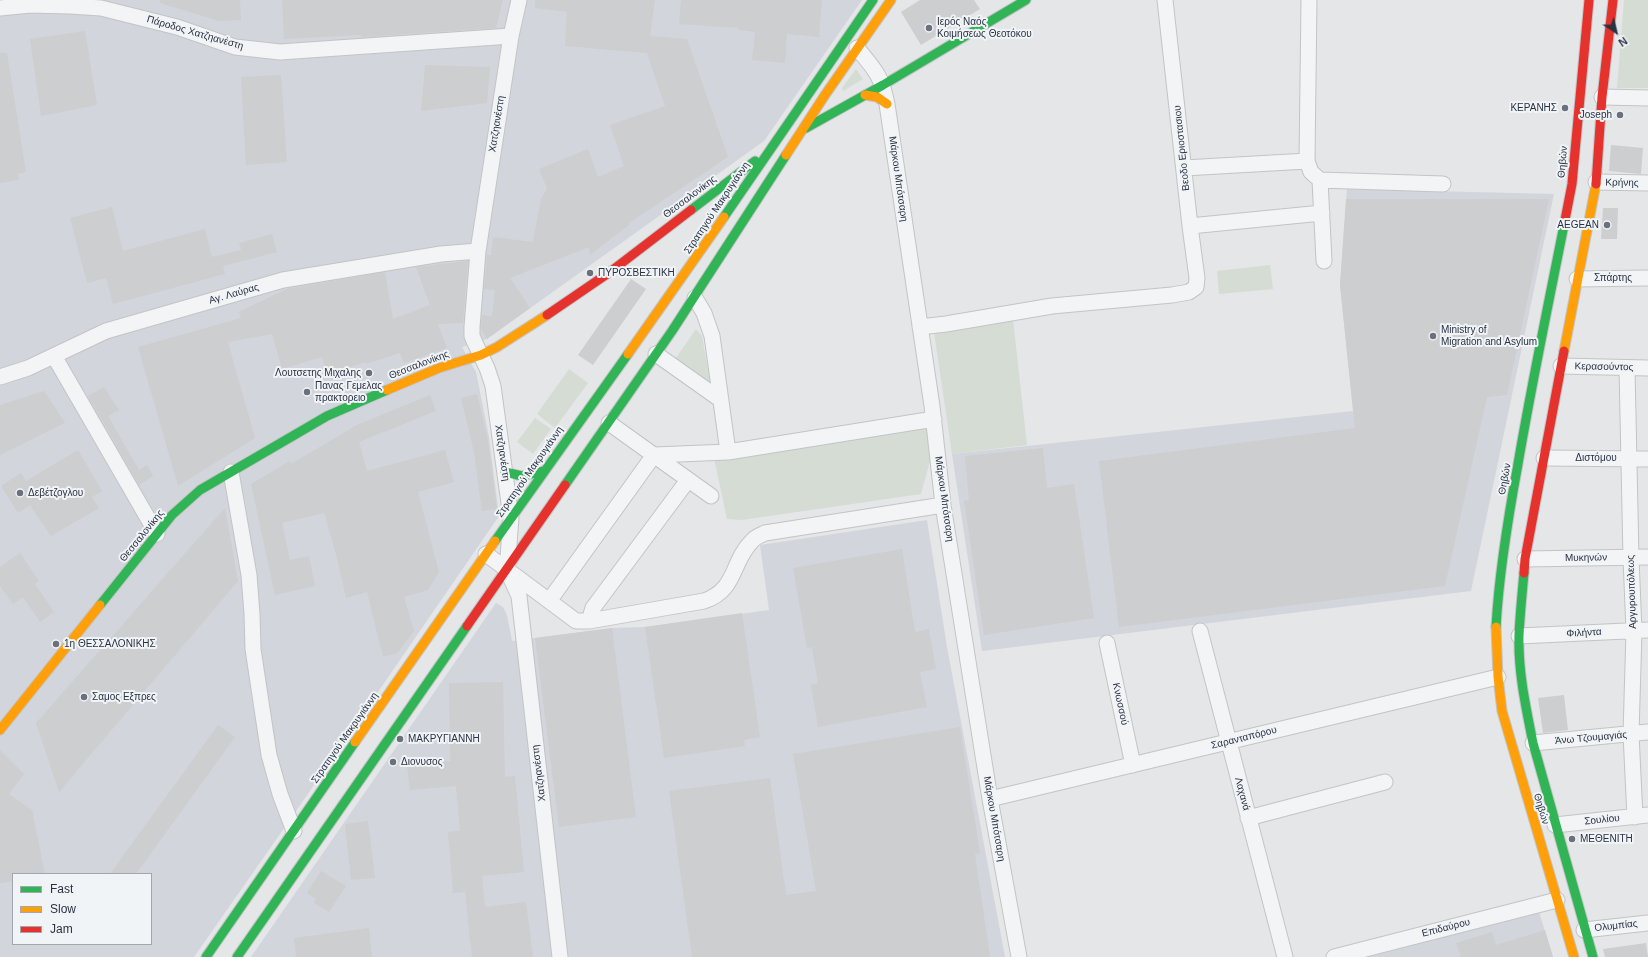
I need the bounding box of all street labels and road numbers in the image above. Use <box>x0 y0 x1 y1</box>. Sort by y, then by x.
street label: Πάροδος Χατζηανέστη <box>145 13 245 53</box>
street label: Χατζηανέστη <box>487 95 507 153</box>
street label: Βεοδο Εριοστασιου <box>1172 105 1192 191</box>
street label: Μάρκου Μπότσαρη <box>886 136 910 222</box>
street label: Θηβών <box>1556 146 1570 178</box>
street label: Στρατηγού Μακρυγιάννη <box>682 160 752 256</box>
street label: Θεσσαλονίκης <box>661 173 719 221</box>
street label: Κρήνης <box>1605 177 1639 189</box>
street label: Σπάρτης <box>1594 272 1632 284</box>
street label: Αγ. Λαύρας <box>208 281 260 307</box>
street label: Θεσσαλονίκης <box>387 348 451 382</box>
street label: Κερασούντος <box>1574 360 1634 374</box>
street label: Χατζηανέστη <box>492 424 512 482</box>
street label: Στρατηγού Μακρυγιάννη <box>494 424 566 520</box>
street label: Διστόμου <box>1575 452 1617 464</box>
street label: Μάρκου Μπότσαρη <box>932 456 956 542</box>
street label: Θηβών <box>1496 462 1514 496</box>
street label: Θεσσαλονίκης <box>117 508 167 564</box>
street label: Μυκηνών <box>1565 552 1607 564</box>
street label: Αργυρουπόλεως <box>1625 555 1639 629</box>
street label: Φιλήντα <box>1566 626 1602 640</box>
street label: Κνωσσού <box>1110 682 1130 726</box>
street label: Στρατηγού Μακρυγιάννη <box>309 690 381 786</box>
street label: Σαρανταπόρου <box>1210 724 1278 752</box>
street label: Άνω Τζουμαγιάς <box>1554 729 1628 747</box>
street label: Χατζηανέστη <box>530 744 548 802</box>
street label: Μάρκου Μπότσαρη <box>981 776 1007 862</box>
street label: Λαχανά <box>1232 776 1252 812</box>
street label: Θηβών <box>1531 792 1551 826</box>
street label: Σουλίου <box>1584 812 1620 828</box>
street label: Επιδαύρου <box>1421 916 1471 940</box>
street label: Ολυμπίας <box>1594 918 1638 934</box>

